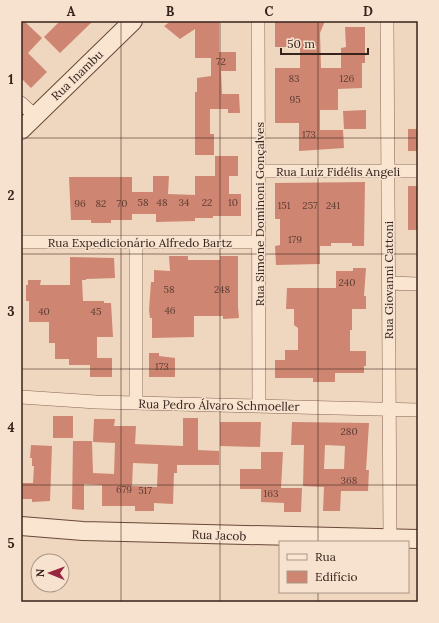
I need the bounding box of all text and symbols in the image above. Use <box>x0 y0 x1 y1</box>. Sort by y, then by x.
text: A <box>67 3 76 20</box>
text: B <box>166 3 175 20</box>
text: C <box>265 3 274 20</box>
text: D <box>363 3 373 20</box>
scale bar <box>281 30 368 56</box>
text: 50 m <box>287 36 315 51</box>
street label: Rua Inambu <box>48 47 106 103</box>
house number: 72 <box>216 55 226 68</box>
text: 1 <box>8 71 14 88</box>
house number: 83 <box>288 72 300 85</box>
house number: 126 <box>340 72 355 85</box>
house number: 95 <box>289 93 301 106</box>
street label: Rua Simone Dominoni Gonçalves <box>252 121 267 306</box>
house number: 173 <box>302 128 316 141</box>
street label: Rua Luiz Fidélis Angeli <box>276 164 400 179</box>
text: 2 <box>8 187 15 204</box>
house number: 58 <box>137 196 149 209</box>
house number: 48 <box>156 196 168 209</box>
house number: 34 <box>179 196 190 209</box>
house number: 22 <box>202 196 212 209</box>
house number: 10 <box>228 196 238 209</box>
house number: 96 <box>74 197 86 210</box>
house number: 82 <box>96 197 107 210</box>
house number: 70 <box>117 197 127 210</box>
house number: 151 <box>278 199 291 212</box>
house number: 257 <box>302 199 318 212</box>
house number: 241 <box>326 199 340 212</box>
street label: Rua Giovanni Cattoni <box>381 221 396 339</box>
house number: 179 <box>288 233 302 246</box>
street label: Rua Expedicionário Alfredo Bartz <box>48 235 232 250</box>
house number: 240 <box>339 276 355 289</box>
house number: 58 <box>163 283 175 296</box>
house number: 248 <box>214 283 230 296</box>
text: 3 <box>7 303 15 320</box>
house number: 46 <box>164 304 176 317</box>
house number: 40 <box>38 305 50 318</box>
house number: 45 <box>91 305 101 318</box>
house number: 173 <box>155 360 169 373</box>
street label: Rua Pedro Álvaro Schmoeller <box>138 396 300 414</box>
text: 4 <box>7 419 15 436</box>
house number: 280 <box>340 425 358 438</box>
house number: 368 <box>341 474 358 487</box>
house number: 679 <box>116 483 132 496</box>
house number: 517 <box>138 484 152 497</box>
house number: 163 <box>264 487 279 500</box>
street label: Rua Jacob <box>191 527 247 543</box>
text: 5 <box>7 535 15 552</box>
legend <box>279 541 409 593</box>
text: Rua <box>315 549 336 564</box>
north arrow <box>30 553 70 593</box>
text: N <box>33 568 47 577</box>
text: Edifício <box>315 569 358 584</box>

